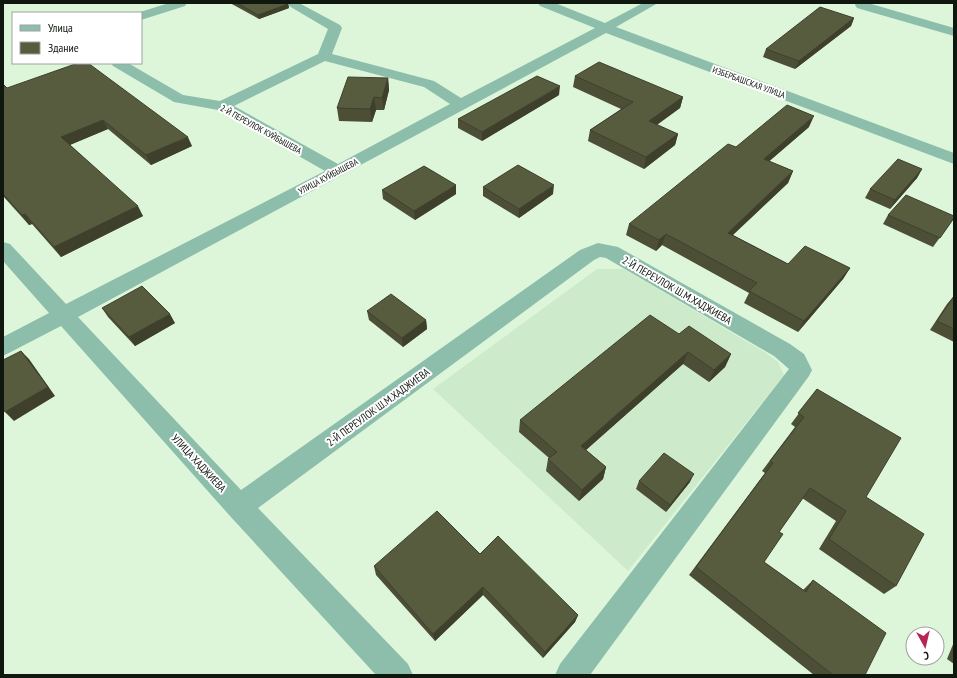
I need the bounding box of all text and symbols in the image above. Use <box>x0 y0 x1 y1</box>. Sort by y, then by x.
legend <box>12 12 142 64</box>
text: Улица <box>48 20 73 35</box>
text: Здание <box>48 40 79 55</box>
street label: ИЗБЕРБАШСКАЯ УЛИЦА <box>711 64 788 101</box>
street label: 2-Й ПЕРЕУЛОК КУЙБЫШЕВА <box>218 102 304 156</box>
street label: УЛИЦА КУЙБЫШЕВА <box>296 155 360 196</box>
street label: 2-Й ПЕРЕУЛОК Ш.М.ХАДЖИЕВА <box>620 253 735 327</box>
street label: 2-Й ПЕРЕУЛОК Ш.М.ХАДЖИЕВА <box>324 364 433 449</box>
street label: УЛИЦА ХАДЖИЕВА <box>169 431 230 495</box>
north arrow <box>905 626 945 666</box>
text: С <box>923 649 930 663</box>

